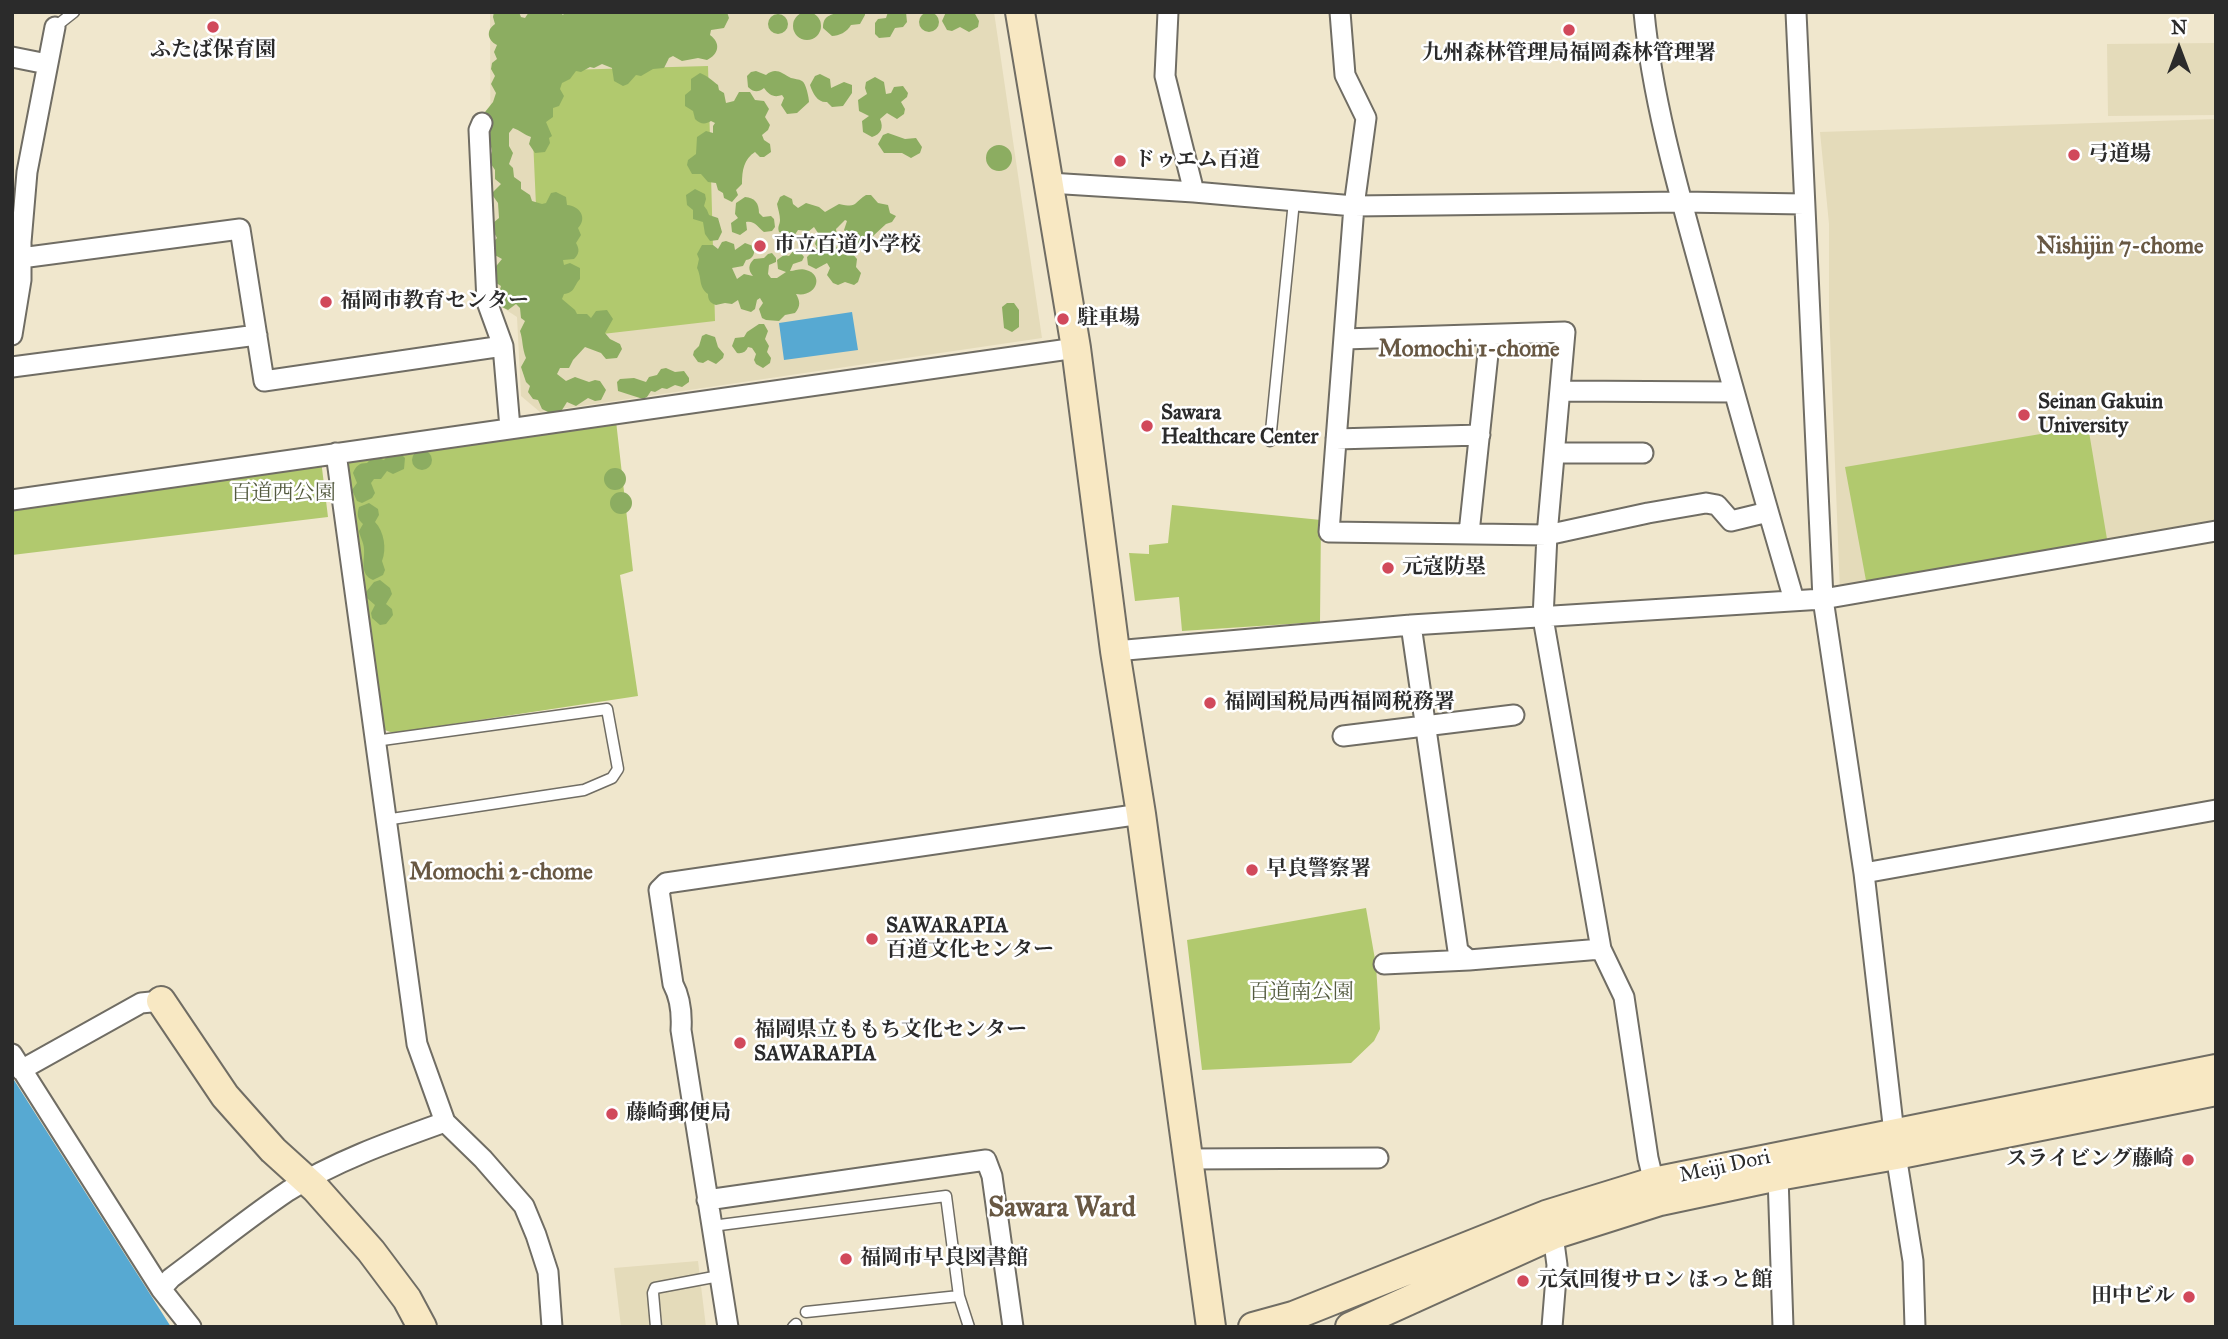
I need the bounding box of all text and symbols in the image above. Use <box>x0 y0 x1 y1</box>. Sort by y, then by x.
north arrow <box>2144 14 2214 84</box>
text: N <box>2171 16 2187 39</box>
marker: ふたば保育園 <box>205 19 221 35</box>
marker: 九州森林管理局福岡森林管理署 <box>1561 22 1577 38</box>
place label: ふたば保育園 <box>150 38 276 64</box>
place label: 九州森林管理局福岡森林管理署 <box>1422 41 1716 67</box>
place label: 弓道場 <box>2088 142 2151 168</box>
marker: 弓道場 <box>2066 147 2082 163</box>
place label: ドゥエム百道 <box>1134 148 1260 174</box>
marker: ドゥエム百道 <box>1112 153 1128 169</box>
place label: 市立百道小学校 <box>774 233 921 259</box>
district label: Nishijin 7-chome <box>2036 233 2204 261</box>
marker: 市立百道小学校 <box>752 238 768 254</box>
place label: 福岡市教育センター <box>340 289 529 315</box>
marker: 福岡市教育センター <box>318 294 334 310</box>
place label: 駐車場 <box>1077 306 1140 332</box>
marker: 駐車場 <box>1055 311 1071 327</box>
district label: Momochi 1-chome <box>1378 336 1560 364</box>
place label: Seinan Gakuin University <box>2038 390 2163 440</box>
place label: Sawara Healthcare Center <box>1161 401 1318 451</box>
marker: Seinan Gakuin University <box>2016 407 2032 423</box>
marker: Sawara Healthcare Center <box>1139 418 1155 434</box>
park label: 百道西公園 <box>231 481 335 507</box>
place label: 元寇防塁 <box>1402 555 1486 581</box>
marker: 元寇防塁 <box>1380 560 1396 576</box>
place label: 福岡国税局西福岡税務署 <box>1224 690 1455 716</box>
marker: 福岡国税局西福岡税務署 <box>1202 695 1218 711</box>
place label: 早良警察署 <box>1266 857 1371 883</box>
district label: Momochi 2-chome <box>409 859 593 887</box>
marker: 早良警察署 <box>1244 862 1260 878</box>
place label: SAWARAPIA 百道文化センター <box>886 914 1054 964</box>
marker: SAWARAPIA 百道文化センター <box>864 931 880 947</box>
park label: 百道南公園 <box>1249 980 1353 1006</box>
place label: 福岡県立ももち文化センター SAWARAPIA <box>754 1018 1027 1068</box>
marker: 福岡県立ももち文化センター SAWARAPIA <box>732 1035 748 1051</box>
place label: 藤崎郵便局 <box>626 1101 731 1127</box>
marker: 藤崎郵便局 <box>604 1106 620 1122</box>
street label: Meiji Dori <box>1677 1145 1773 1189</box>
place label: スライビング藤崎 <box>2006 1147 2174 1173</box>
marker: スライビング藤崎 <box>2180 1152 2196 1168</box>
district label: Sawara Ward <box>988 1192 1136 1226</box>
place label: 福岡市早良図書館 <box>860 1246 1028 1272</box>
marker: 福岡市早良図書館 <box>838 1251 854 1267</box>
place label: 元気回復サロン ほっと館 <box>1537 1268 1773 1294</box>
marker: 元気回復サロン ほっと館 <box>1515 1273 1531 1289</box>
place label: 田中ビル <box>2091 1284 2175 1310</box>
marker: 田中ビル <box>2181 1289 2197 1305</box>

